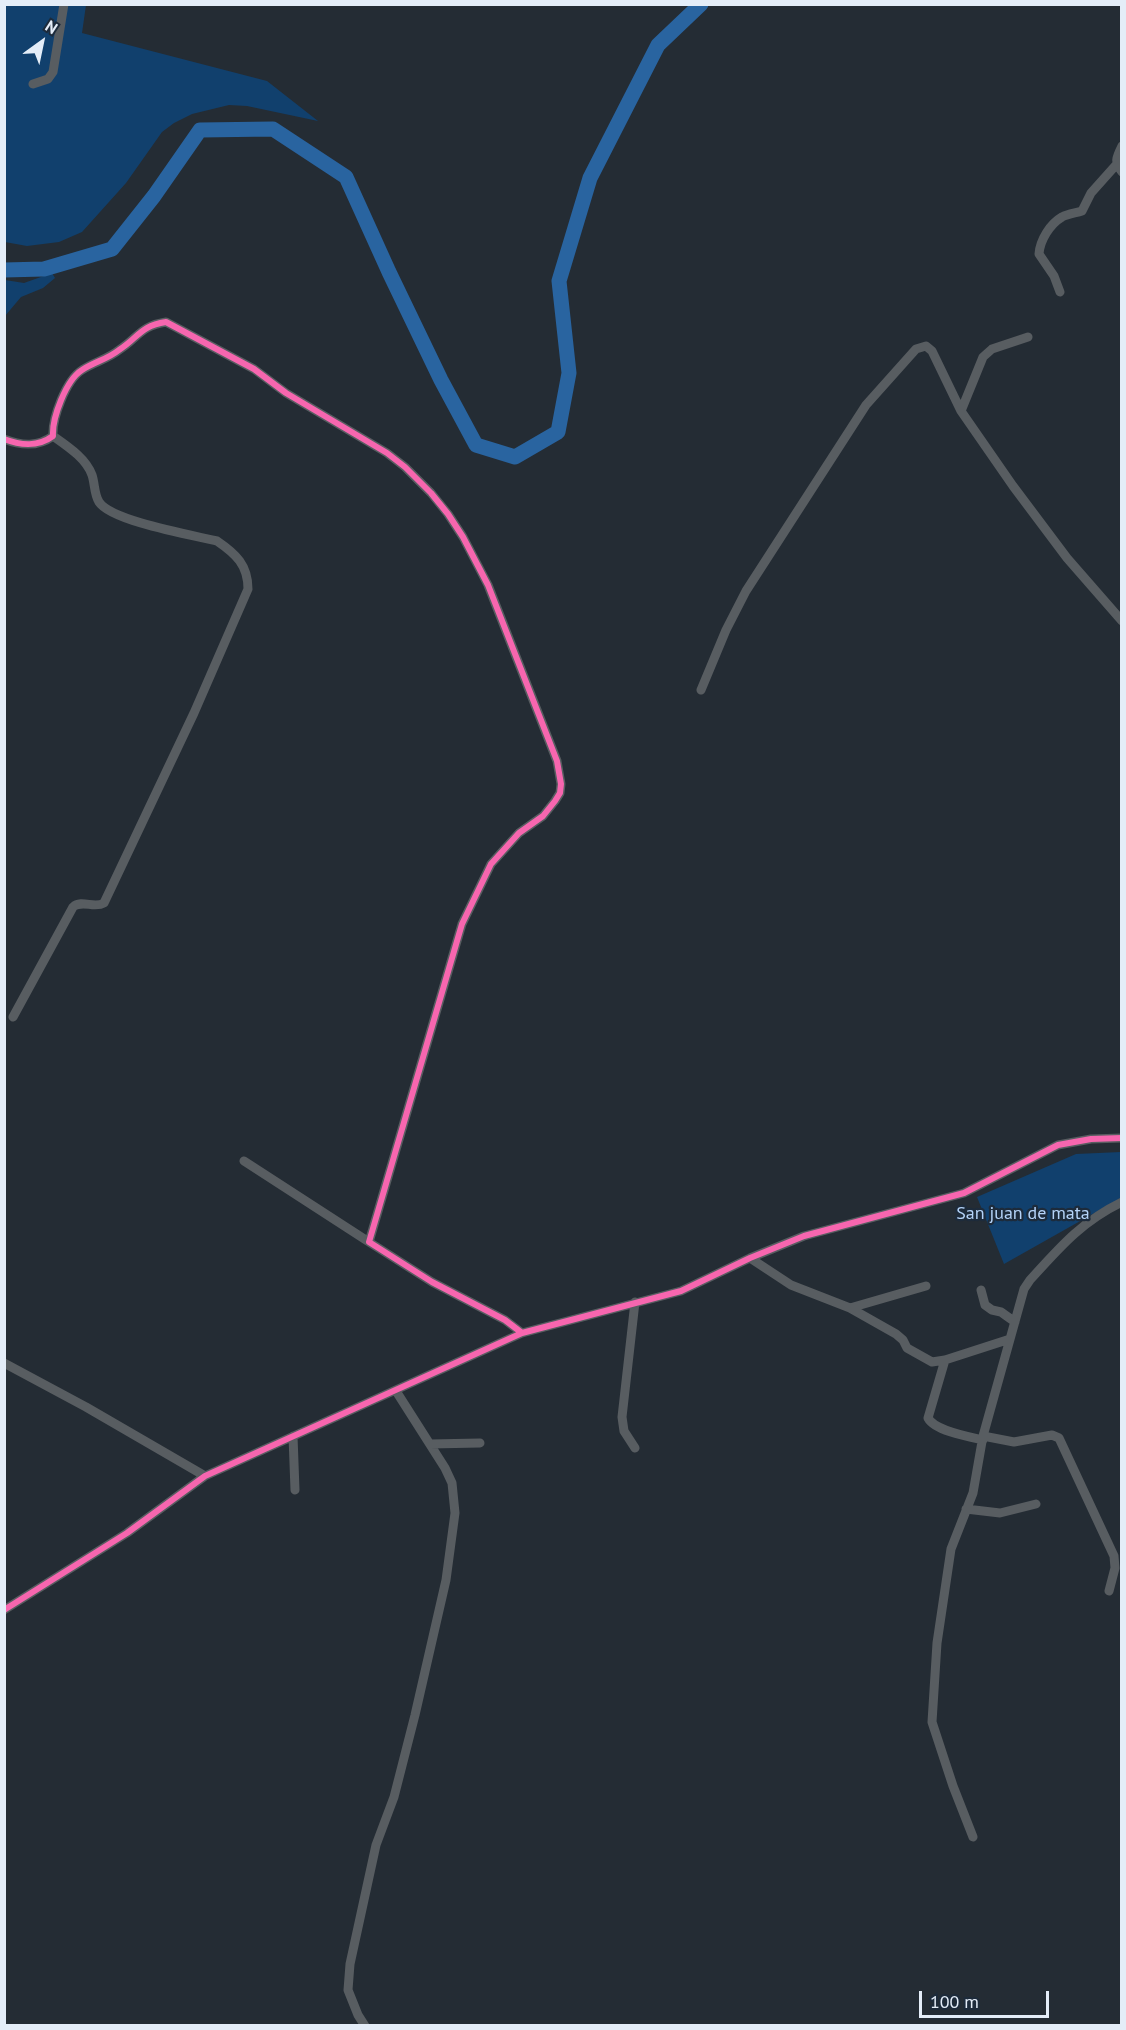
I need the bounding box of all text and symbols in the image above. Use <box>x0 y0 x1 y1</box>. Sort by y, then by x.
north arrow <box>12 12 72 72</box>
text: N <box>42 16 62 38</box>
park label: San juan de mata <box>956 1203 1090 1225</box>
scale bar <box>922 1979 1052 2017</box>
text: 100 m <box>930 1990 979 2013</box>

